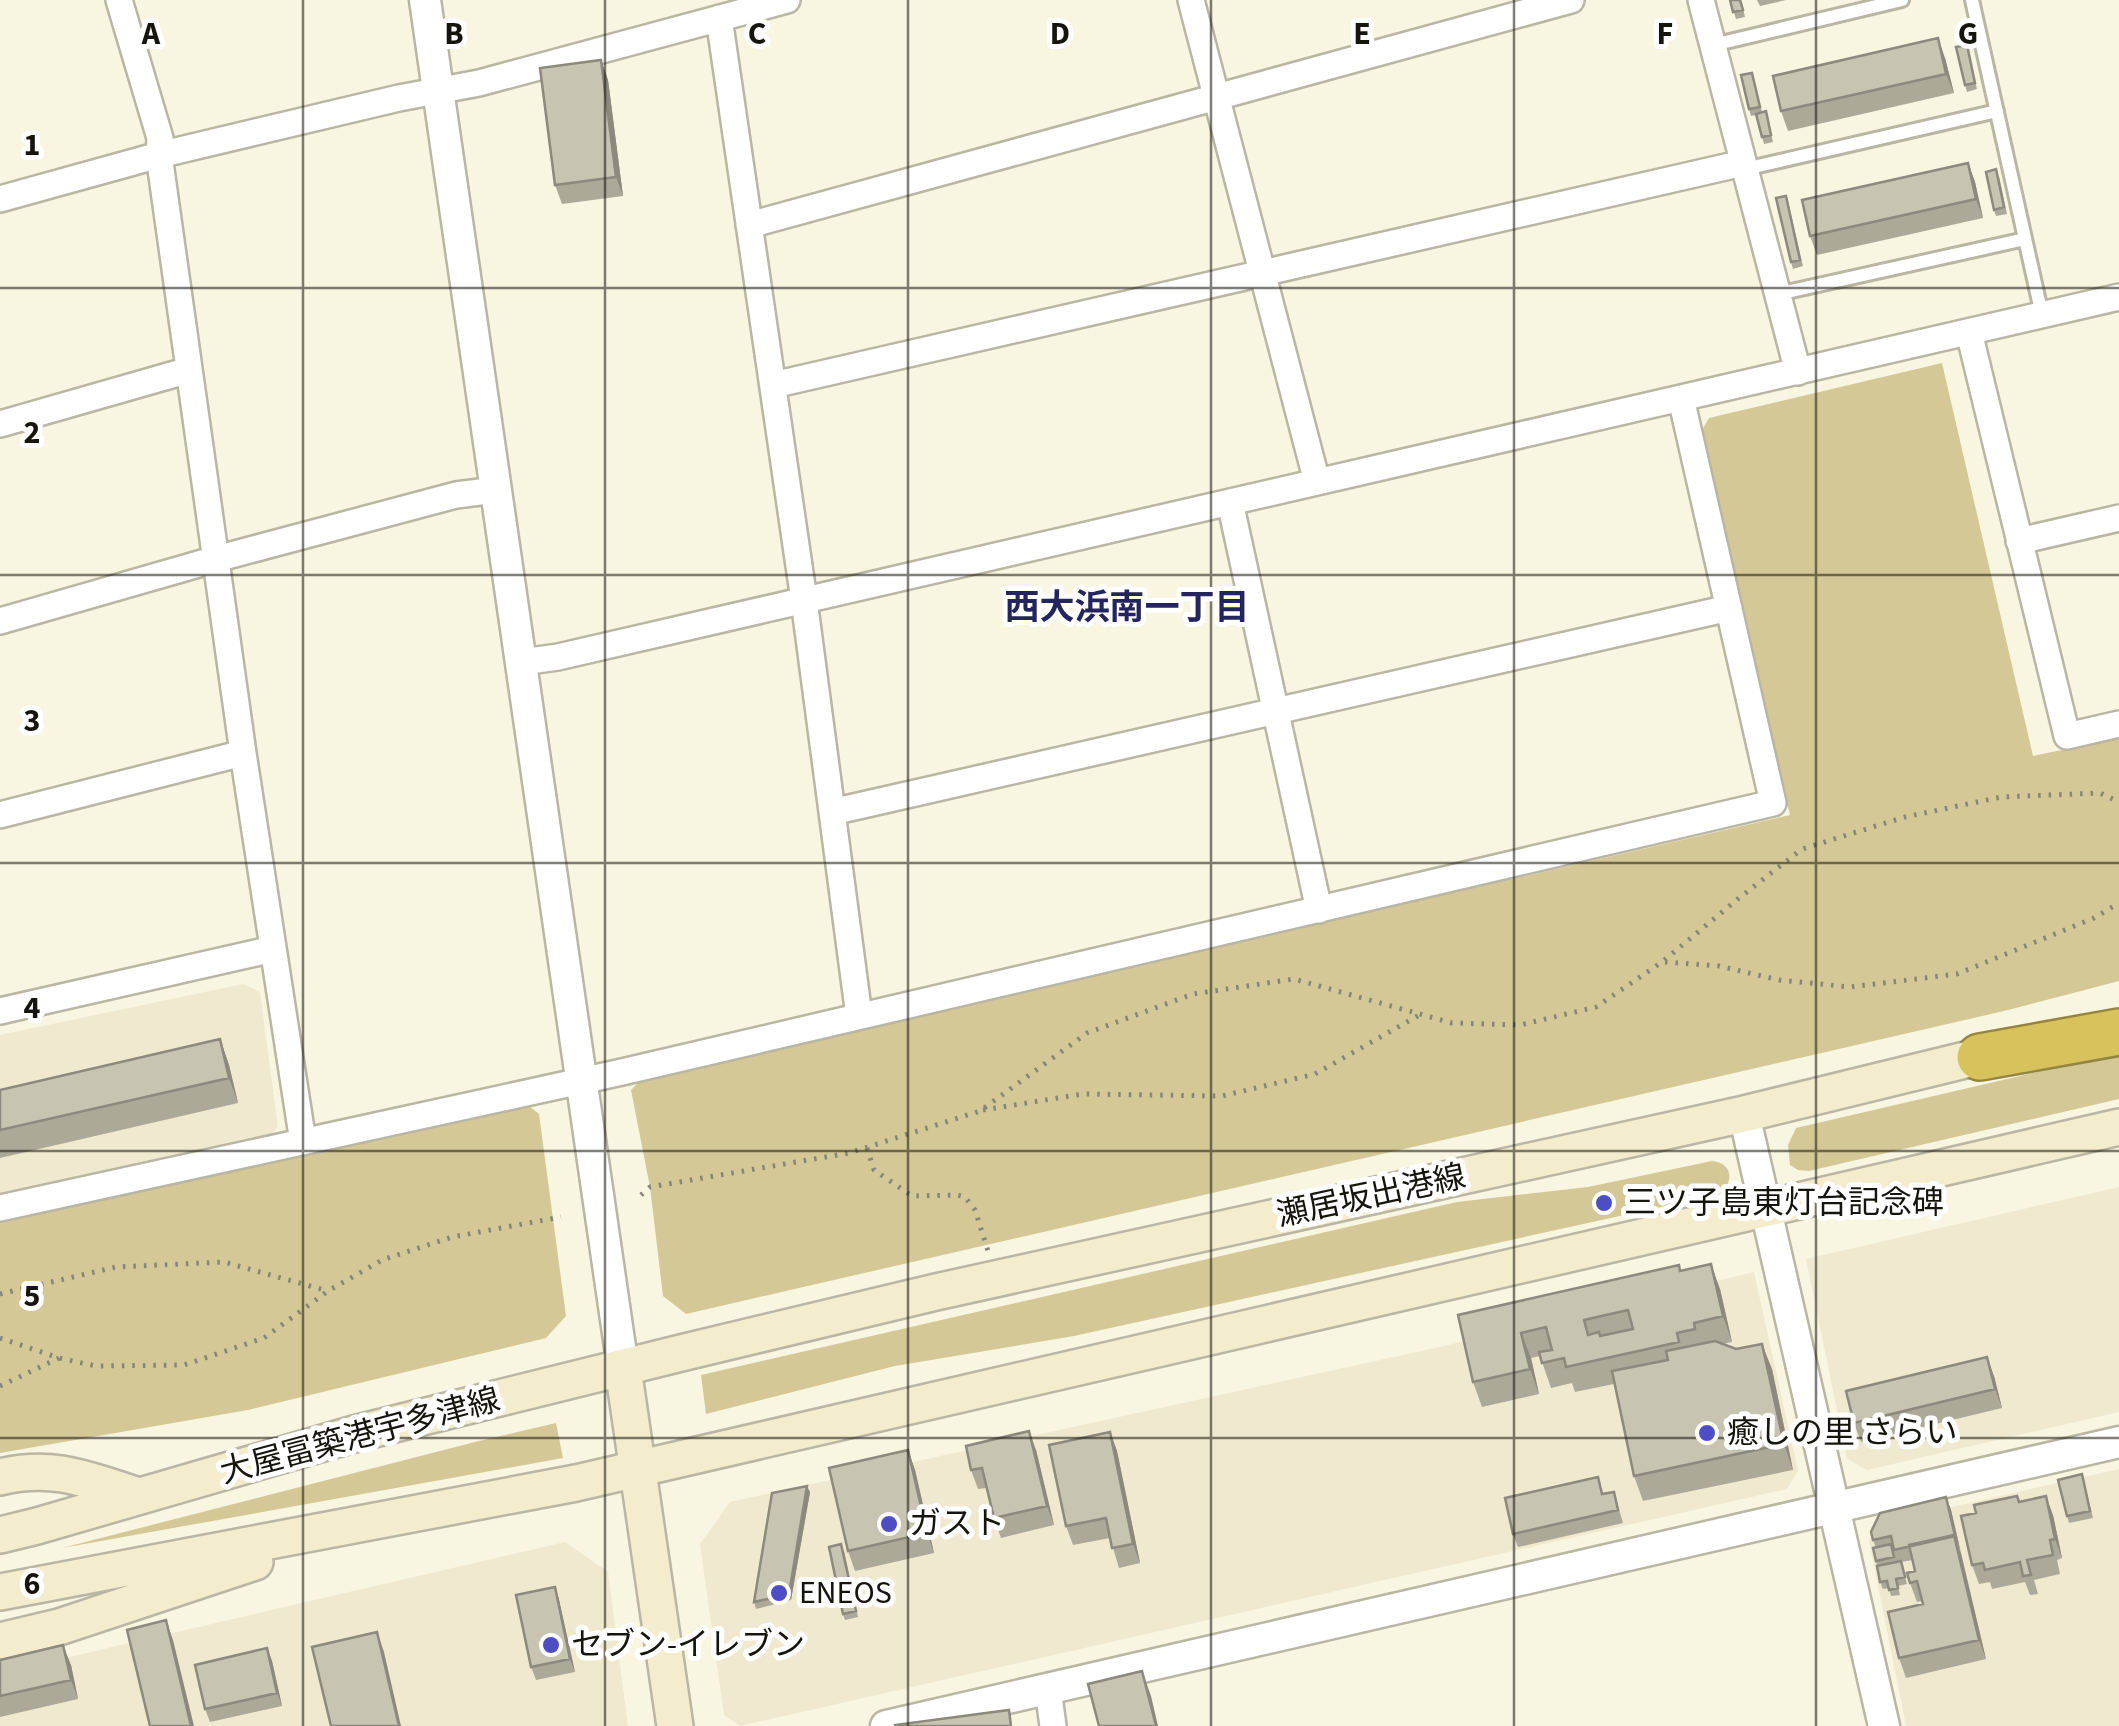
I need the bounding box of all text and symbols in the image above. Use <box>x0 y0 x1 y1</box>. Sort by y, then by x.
text: A <box>141 11 161 57</box>
text: B <box>444 11 464 57</box>
text: C <box>748 11 766 57</box>
text: D <box>1050 11 1070 57</box>
text: E <box>1353 11 1371 57</box>
text: F <box>1657 11 1673 57</box>
text: G <box>1958 11 1978 57</box>
text: 1 <box>24 122 40 168</box>
text: 2 <box>24 410 40 456</box>
district label: 西大浜南一丁目 <box>1004 583 1250 633</box>
text: 3 <box>24 698 40 744</box>
text: 4 <box>24 985 41 1031</box>
street label: 瀬居坂出港線 <box>1272 1154 1470 1238</box>
place label: 三ツ子島東灯台記念碑 <box>1624 1180 1944 1226</box>
marker: 三ツ子島東灯台記念碑 <box>1593 1192 1615 1214</box>
text: 5 <box>24 1273 40 1319</box>
street label: 大屋冨築港宇多津線 <box>215 1377 505 1495</box>
place label: 癒しの里 さらい <box>1727 1410 1957 1456</box>
marker: 癒しの里 さらい <box>1696 1422 1718 1444</box>
place label: ガスト <box>909 1501 1005 1547</box>
marker: ガスト <box>878 1513 900 1535</box>
text: 6 <box>24 1561 40 1607</box>
place label: ENEOS <box>799 1570 892 1616</box>
marker: ENEOS <box>768 1582 790 1604</box>
place label: セブン-イレブン <box>571 1622 805 1668</box>
marker: セブン-イレブン <box>540 1634 562 1656</box>

